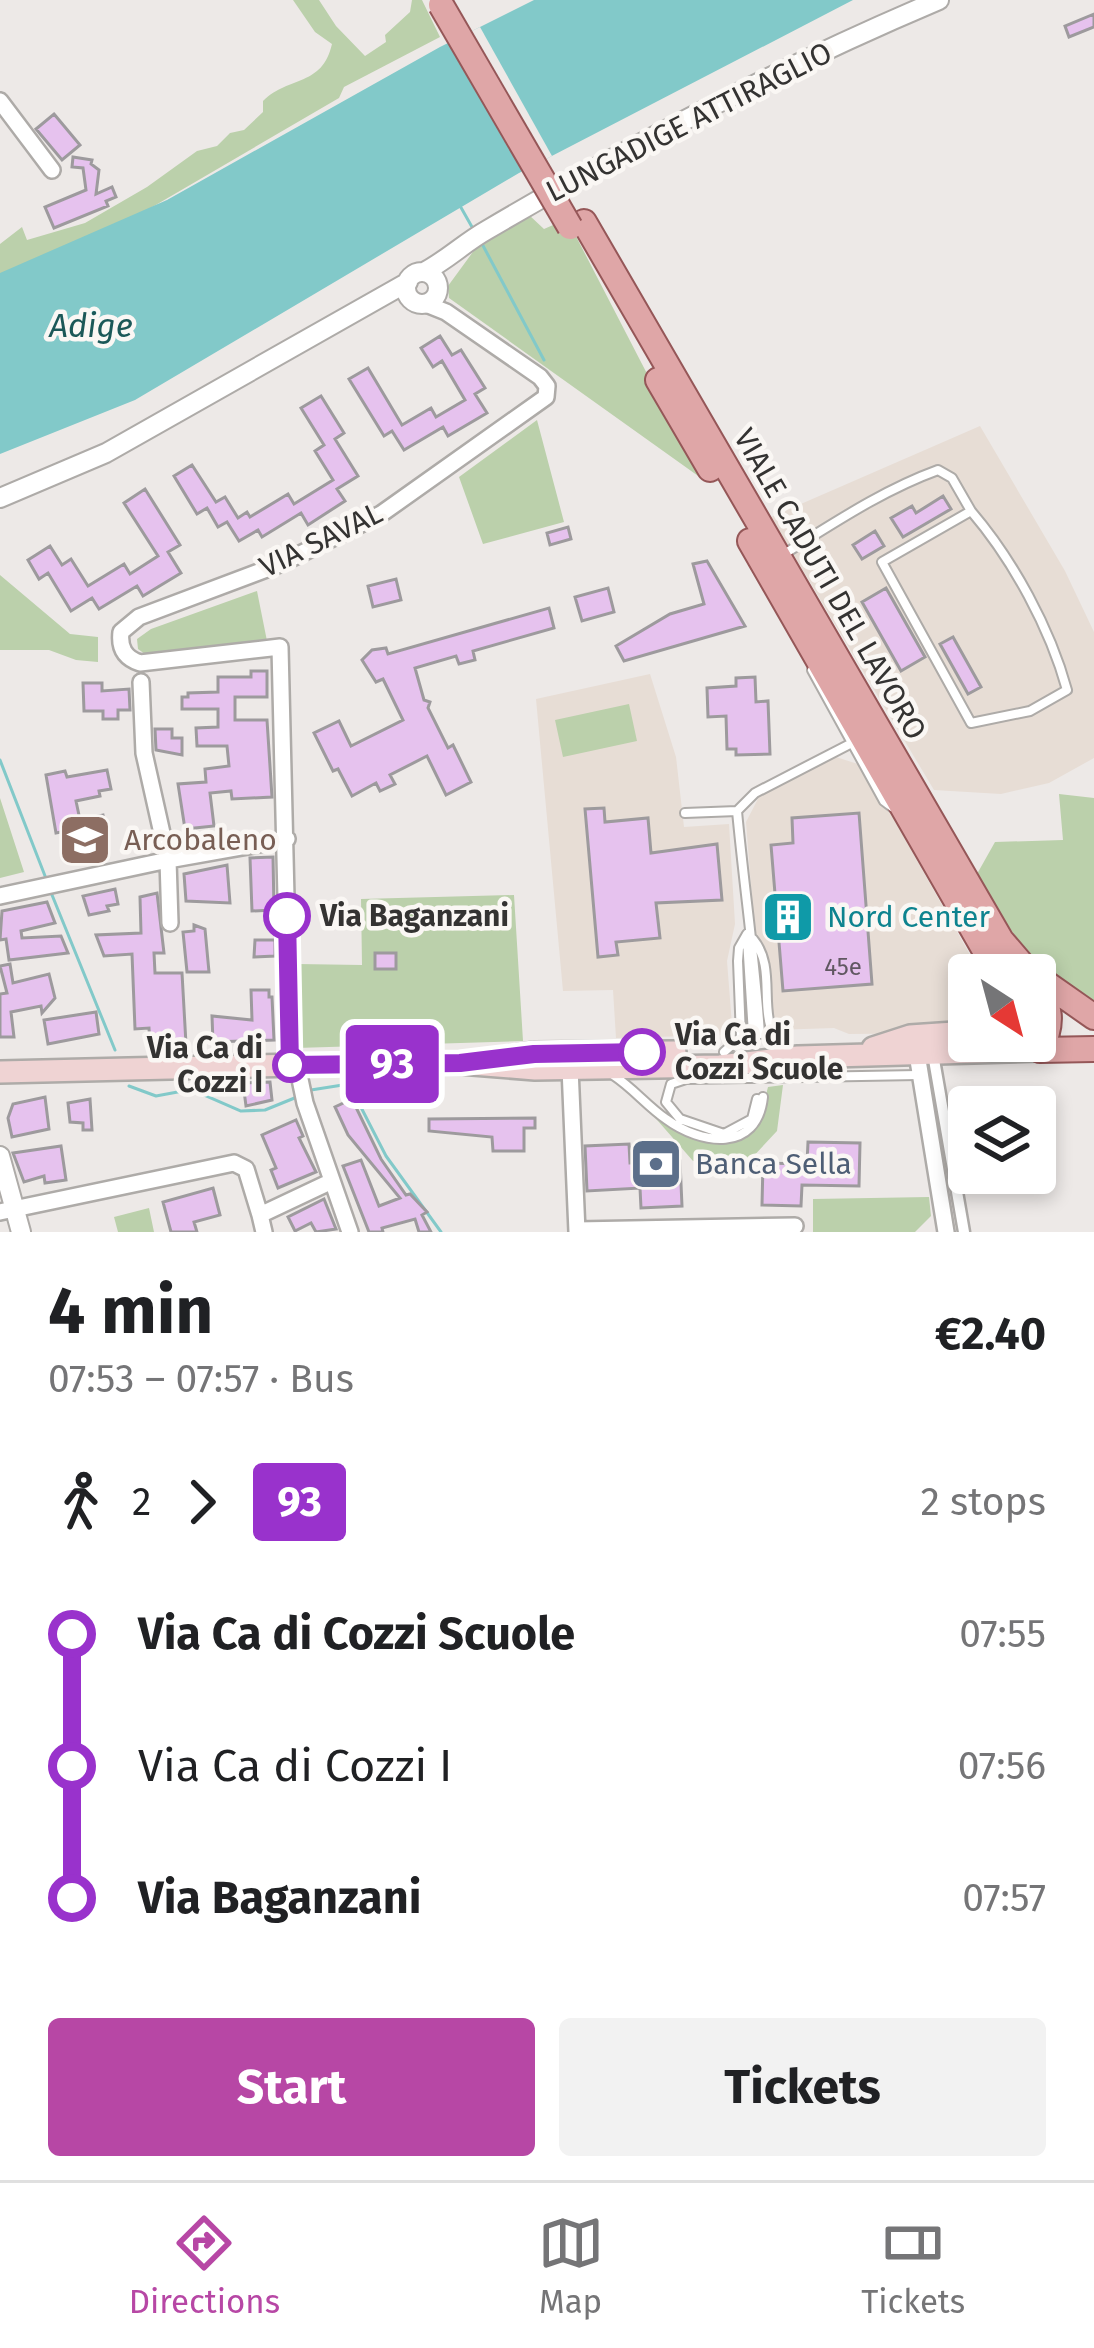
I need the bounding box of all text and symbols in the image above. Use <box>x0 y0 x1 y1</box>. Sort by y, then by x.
street label: LUNGADIGE ATTIRAGLIO <box>540 34 838 210</box>
water label: Adige <box>47 306 133 346</box>
street label: VIALE CADUTI DEL LAVORO <box>726 422 934 746</box>
street label: VIA SAVAL <box>254 495 388 585</box>
school or university icon: Arcobaleno <box>57 812 113 868</box>
place label: Arcobaleno <box>124 822 277 858</box>
building icon: Nord Center <box>760 889 816 945</box>
marker: Via Baganzani <box>265 894 309 938</box>
place label: Via Baganzani <box>319 898 509 934</box>
place label: Nord Center <box>827 899 990 935</box>
house number: 45e <box>824 953 862 981</box>
north arrow <box>948 954 1056 1062</box>
map controls <box>948 954 1056 1194</box>
place label: Via Ca di Cozzi Scuole <box>674 1017 843 1087</box>
line badge: 93 <box>338 1025 446 1103</box>
place label: Via Ca di Cozzi I <box>146 1030 263 1100</box>
marker: Via Ca di Cozzi Scuole <box>620 1030 664 1074</box>
text: 93 <box>370 1039 414 1089</box>
marker: Via Ca di Cozzi I <box>274 1049 306 1081</box>
button: layers <box>948 1086 1056 1194</box>
bank icon: Banca Sella <box>628 1136 684 1192</box>
place label: Banca Sella <box>695 1146 852 1182</box>
text: 4 min <box>48 1271 213 1350</box>
text: €2.40 <box>935 1307 1046 1361</box>
text: 07:53 – 07:57 · Bus <box>48 1356 354 1402</box>
icon: walk <box>48 1469 114 1535</box>
icon: forward <box>169 1469 235 1535</box>
text: 93 <box>277 1477 322 1527</box>
text: 2 <box>132 1479 151 1525</box>
text: 2 stops <box>920 1479 1046 1525</box>
text: Via Ca di Cozzi Scuole <box>138 1607 575 1661</box>
text: 07:55 <box>959 1611 1046 1657</box>
text: Via Ca di Cozzi I <box>138 1739 452 1793</box>
text: 07:56 <box>958 1743 1046 1789</box>
text: Via Baganzani <box>138 1871 421 1925</box>
text: 07:57 <box>962 1875 1046 1921</box>
button: Start <box>48 2018 535 2156</box>
button: Tickets <box>559 2018 1046 2156</box>
tab: Directions <box>129 2210 280 2322</box>
tab: Map <box>538 2210 604 2322</box>
tab: Tickets <box>861 2210 965 2322</box>

